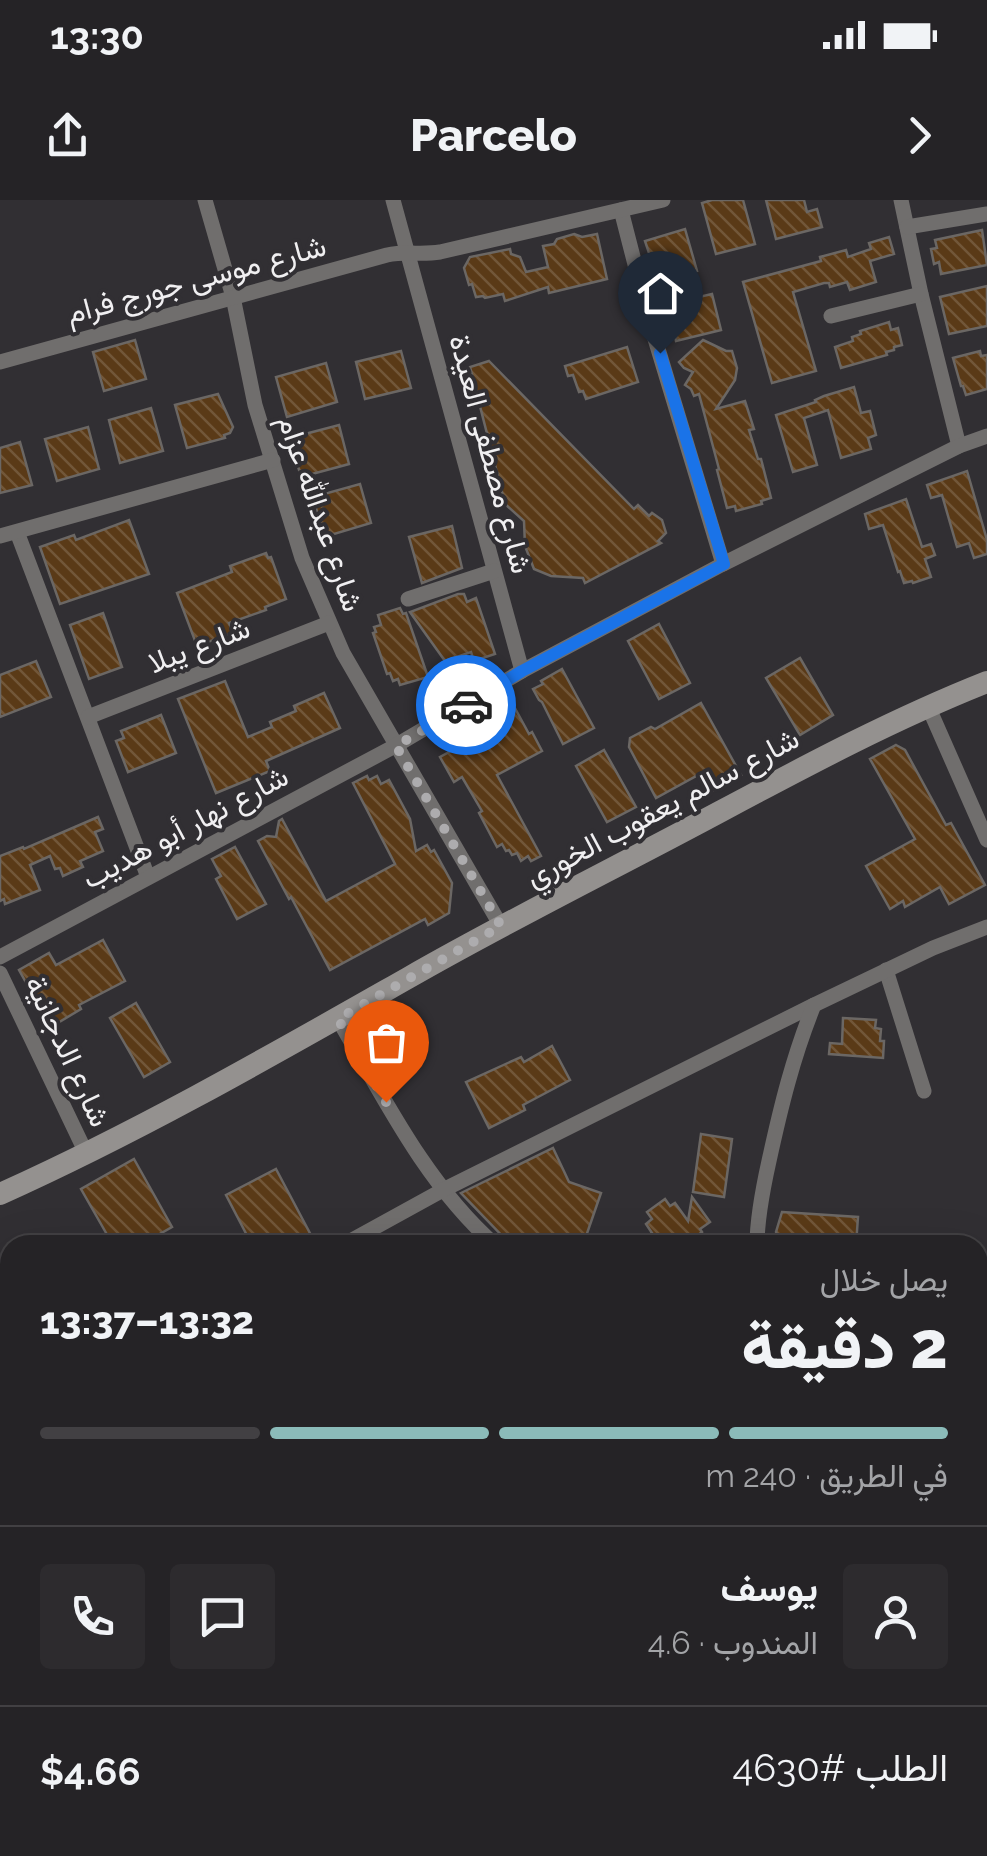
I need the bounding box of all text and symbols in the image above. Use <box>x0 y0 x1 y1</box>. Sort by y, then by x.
text: 13:30 <box>50 13 144 58</box>
icon: share <box>40 108 95 163</box>
icon: forward <box>892 108 947 163</box>
text: Parcelo <box>410 109 577 162</box>
street label: شارع موسى جورج فرام <box>62 227 331 333</box>
pin <box>618 251 703 354</box>
icon: home <box>633 266 688 321</box>
street label: شارع مصطفى العيدة <box>439 331 540 578</box>
street label: شارع عبدالله عزام <box>268 410 371 617</box>
street label: شارع يبلا <box>143 610 256 683</box>
courier <box>416 655 516 755</box>
icon: car <box>439 678 494 733</box>
street label: شارع سالم يعقوب الخوري <box>519 720 808 900</box>
street label: شارع نهار أبو هديب <box>76 758 295 899</box>
street label: شارع الدجانية <box>15 970 118 1133</box>
pin <box>344 1000 429 1103</box>
icon: bag <box>359 1015 414 1070</box>
text: يصل خلال <box>820 1261 948 1298</box>
text: 13:32–13:37 <box>40 1298 254 1343</box>
text: 2 دقيقة <box>741 1307 948 1383</box>
text: في الطريق · 240 m <box>706 1457 948 1494</box>
button: phone <box>40 1564 145 1669</box>
button: chat <box>170 1564 275 1669</box>
button: person <box>843 1564 948 1669</box>
text: يوسف <box>721 1565 818 1610</box>
text: المندوب · 4.6 <box>648 1624 818 1661</box>
text: الطلب #4630 <box>732 1745 948 1790</box>
text: $4.66 <box>40 1749 140 1794</box>

